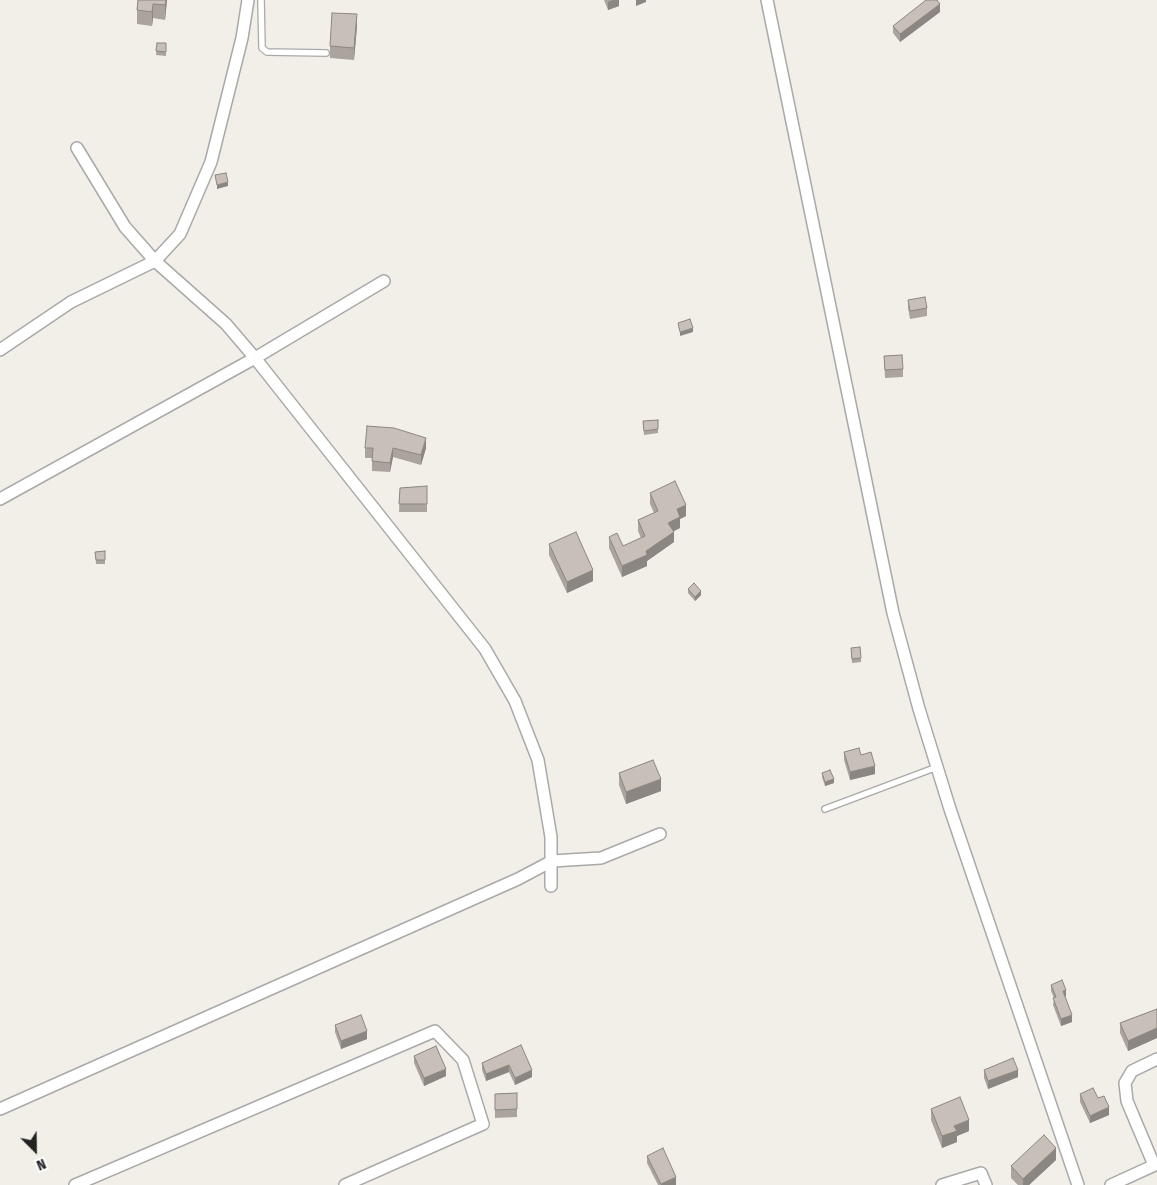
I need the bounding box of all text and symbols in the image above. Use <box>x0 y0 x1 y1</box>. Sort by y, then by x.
north arrow <box>10 1125 60 1175</box>
text: N <box>34 1155 48 1174</box>

